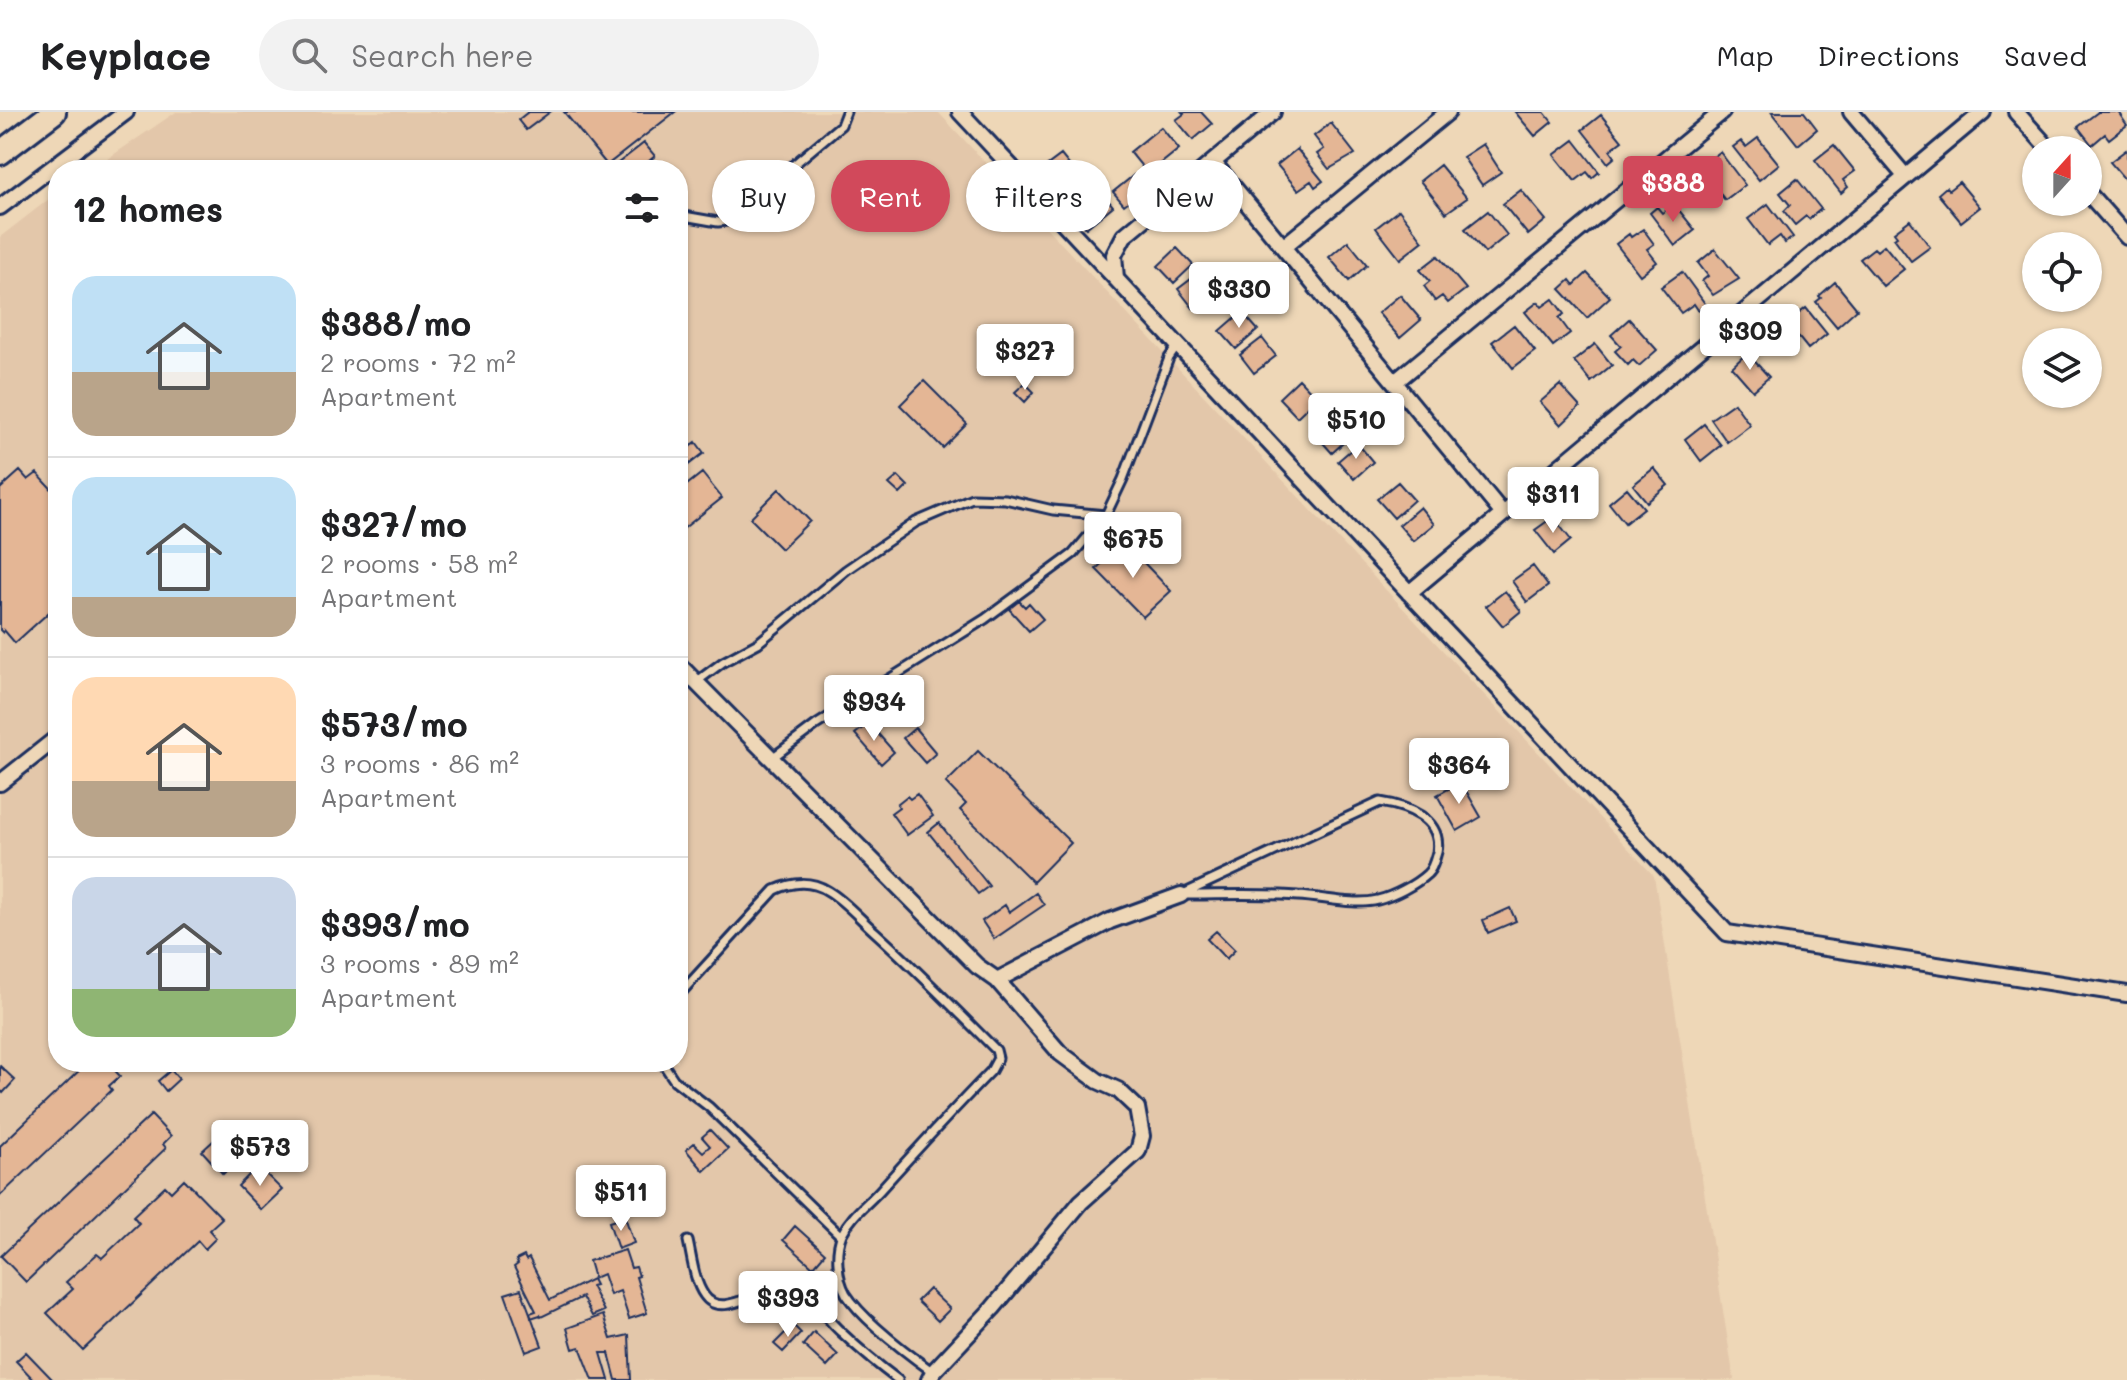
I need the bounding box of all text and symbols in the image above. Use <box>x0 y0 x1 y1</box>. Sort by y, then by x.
search box <box>259 19 819 91</box>
text: Keyplace <box>40 30 211 80</box>
icon: search <box>287 33 331 77</box>
text: Search here <box>351 35 534 75</box>
text: Map <box>1717 37 1774 73</box>
text: Directions <box>1818 37 1960 73</box>
text: Saved <box>2004 37 2087 73</box>
north arrow <box>2022 136 2102 216</box>
map controls <box>2022 136 2102 408</box>
pin: $388 <box>1626 156 1720 224</box>
chip: Buy <box>712 160 815 232</box>
chip: Rent <box>831 160 950 232</box>
chip: Filters <box>966 160 1111 232</box>
chip: New <box>1127 160 1243 232</box>
text: $388 <box>1641 165 1705 199</box>
text: 12 homes <box>72 186 223 231</box>
icon: filters <box>620 186 664 230</box>
button: locate <box>2022 232 2102 312</box>
pin: $330 <box>1192 262 1286 330</box>
text: $330 <box>1207 271 1271 305</box>
text: $388/mo <box>320 300 471 345</box>
pin: $309 <box>1703 304 1797 372</box>
icon: home <box>136 308 232 404</box>
text: $309 <box>1718 313 1782 347</box>
pin: $327 <box>978 324 1072 392</box>
button: layers <box>2022 328 2102 408</box>
text: $327 <box>995 333 1055 367</box>
text: 2 rooms · 72 m² <box>320 345 516 379</box>
text: Apartment <box>320 379 457 413</box>
pin: $510 <box>1309 393 1403 461</box>
text: $510 <box>1326 402 1386 436</box>
pin: $311 <box>1506 467 1600 535</box>
text: $311 <box>1526 476 1580 510</box>
text: $327/mo <box>320 501 467 546</box>
icon: home <box>136 509 232 605</box>
pin: $675 <box>1086 512 1180 580</box>
text: $675 <box>1102 521 1164 555</box>
text: 2 rooms · 58 m² <box>320 546 518 580</box>
text: Apartment <box>320 580 457 614</box>
pin: $934 <box>827 675 921 743</box>
text: $934 <box>842 684 906 718</box>
text: $573/mo <box>320 701 468 746</box>
icon: home <box>136 709 232 805</box>
pin: $364 <box>1412 738 1506 806</box>
text: 3 rooms · 86 m² <box>320 746 519 780</box>
text: $364 <box>1427 747 1491 781</box>
text: Apartment <box>320 780 457 814</box>
text: $393/mo <box>320 901 470 946</box>
icon: home <box>136 909 232 1005</box>
text: 3 rooms · 89 m² <box>320 946 519 980</box>
text: Apartment <box>320 980 457 1014</box>
pin: $573 <box>213 1120 307 1188</box>
text: $573 <box>229 1129 291 1163</box>
pin: $511 <box>574 1165 668 1233</box>
text: $511 <box>594 1174 648 1208</box>
pin: $393 <box>741 1271 835 1339</box>
text: $393 <box>757 1280 819 1314</box>

